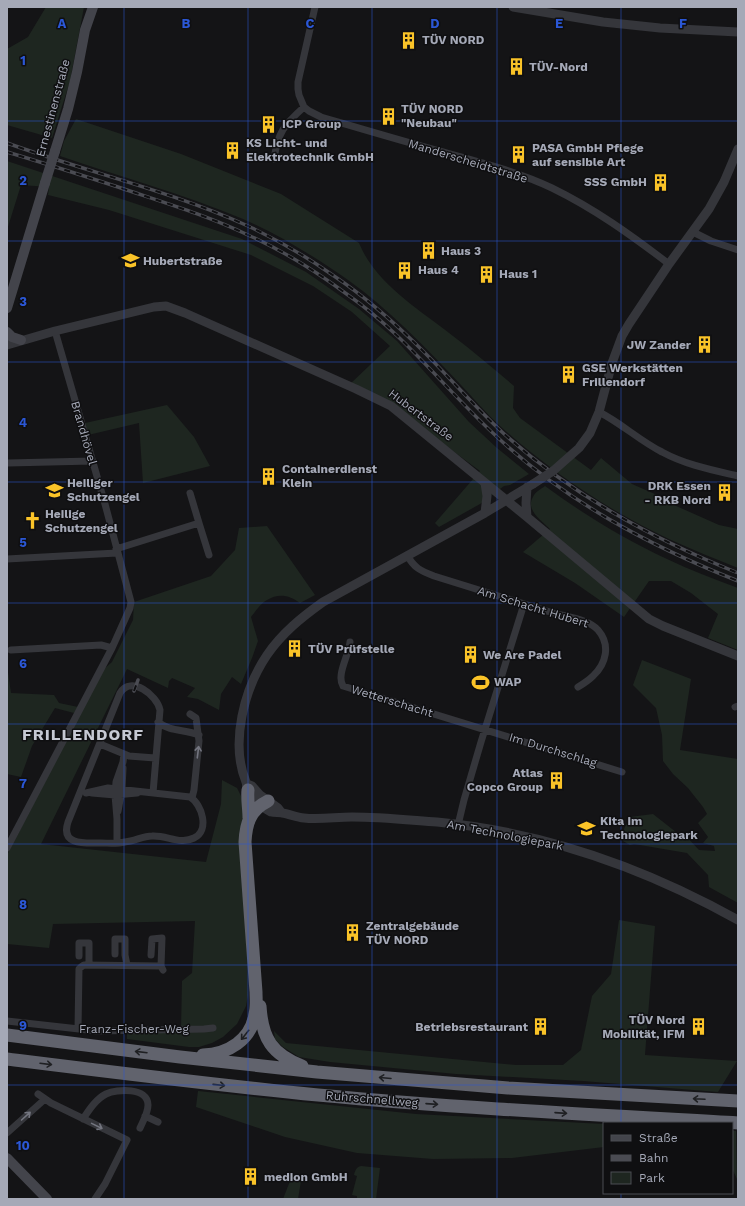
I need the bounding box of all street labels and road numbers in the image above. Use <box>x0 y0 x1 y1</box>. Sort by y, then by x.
street label: Ernestinenstraße <box>33 58 73 158</box>
street label: Manderscheidtstraße <box>407 136 529 186</box>
street label: Hubertstraße <box>386 386 456 444</box>
street label: Brandhövel <box>68 399 100 467</box>
street label: Am Schacht Hubert <box>476 583 590 631</box>
street label: Wetterschacht <box>349 682 435 720</box>
street label: Im Durchschlag <box>507 730 599 770</box>
street label: Am Technologiepark <box>446 817 565 853</box>
street label: Franz-Fischer-Weg <box>79 1022 190 1036</box>
street label: Ruhrschnellweg <box>325 1088 419 1110</box>

